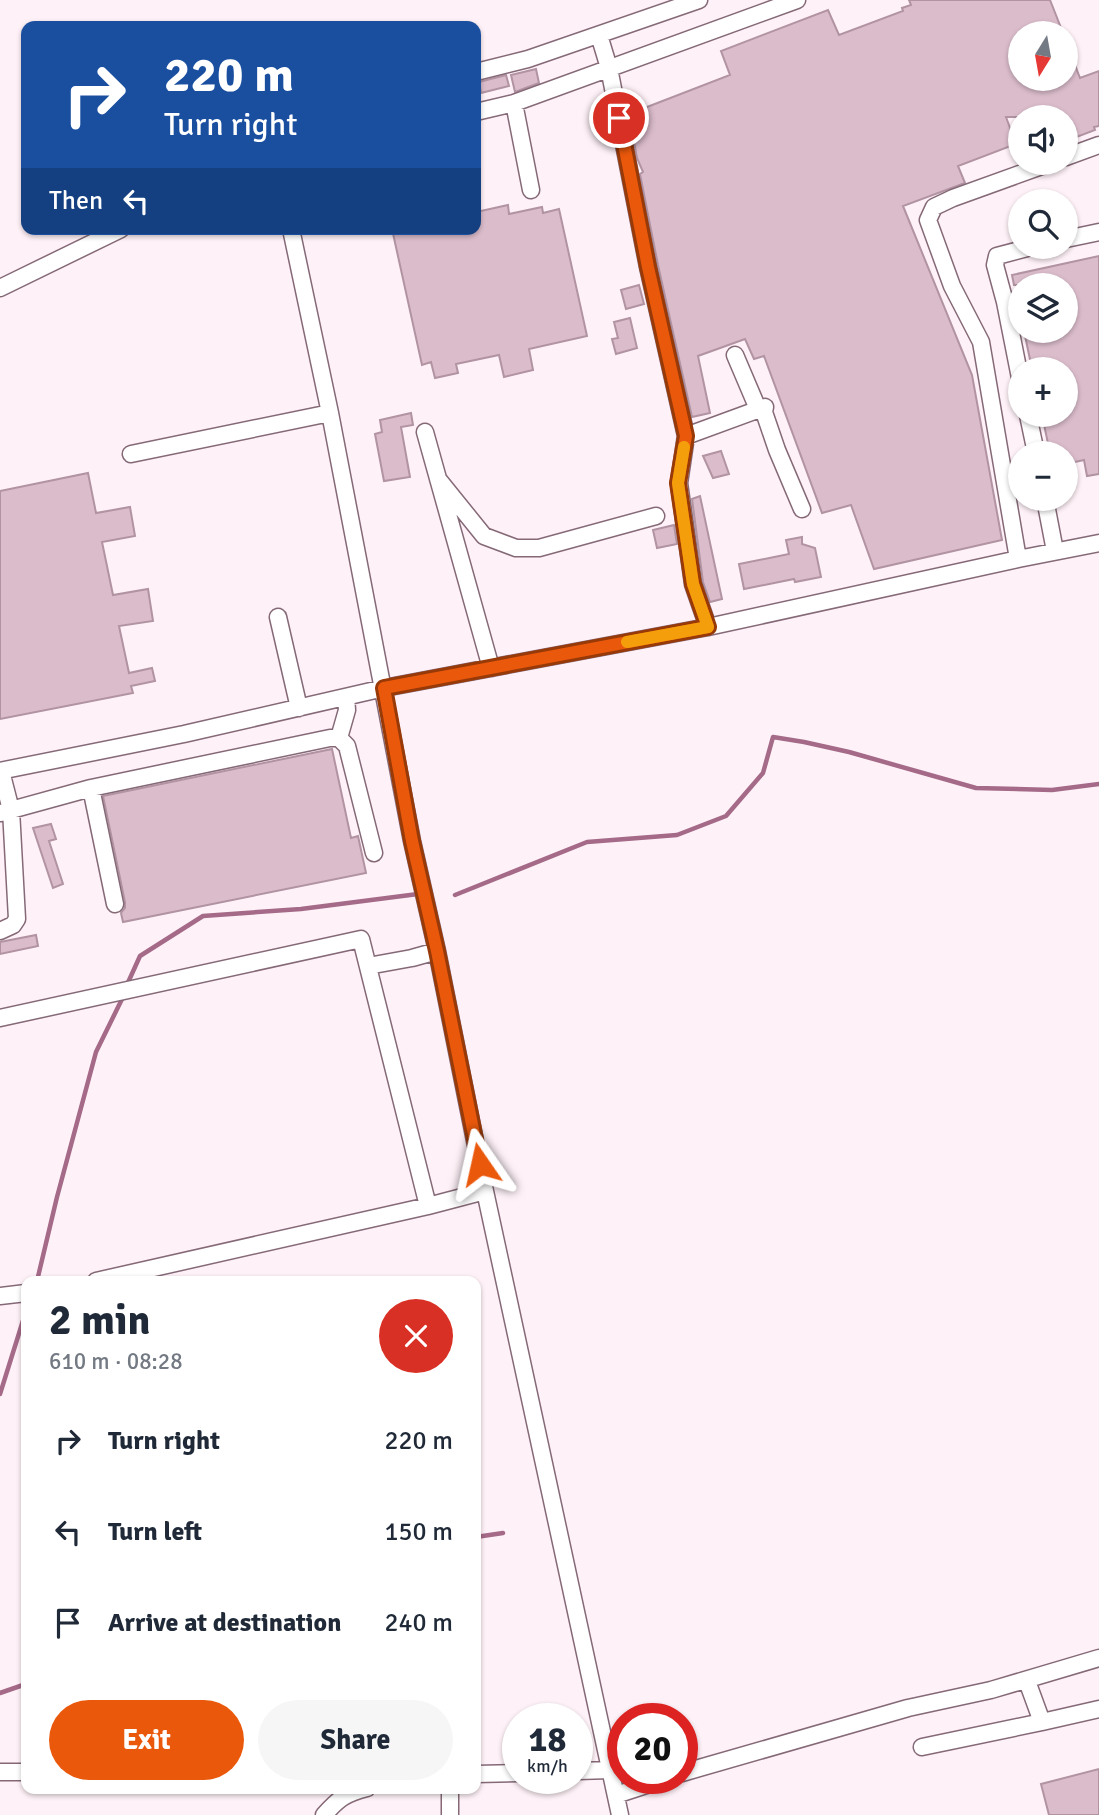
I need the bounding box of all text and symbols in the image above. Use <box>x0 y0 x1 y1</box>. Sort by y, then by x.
north arrow <box>1008 21 1078 91</box>
map controls <box>1008 21 1078 511</box>
text: 220 m <box>164 45 294 105</box>
icon: right <box>49 49 140 140</box>
pin <box>589 88 649 148</box>
icon: arrive <box>600 99 638 137</box>
text: Turn right <box>164 105 297 144</box>
button: sound <box>1008 105 1078 175</box>
icon: left <box>117 182 155 220</box>
text: Then <box>49 185 103 217</box>
button: search <box>1008 189 1078 259</box>
button: layers <box>1008 273 1078 343</box>
button: + <box>1008 357 1078 427</box>
button: − <box>1008 441 1078 511</box>
position arrow <box>443 1127 517 1201</box>
text: 2 min <box>49 1295 150 1346</box>
button: close <box>379 1299 453 1373</box>
text: 610 m · 08:28 <box>49 1347 183 1376</box>
icon: right <box>49 1422 87 1460</box>
text: Turn right <box>108 1425 220 1457</box>
text: 220 m <box>384 1425 453 1457</box>
icon: left <box>49 1513 87 1551</box>
text: Turn left <box>108 1516 202 1548</box>
text: 150 m <box>384 1516 453 1548</box>
icon: arrive <box>49 1604 87 1642</box>
text: Arrive at destination <box>108 1607 341 1639</box>
text: 240 m <box>384 1607 453 1639</box>
button: Exit <box>49 1700 244 1780</box>
button: Share <box>258 1700 453 1780</box>
speed limit sign: 20 <box>607 1703 698 1794</box>
text: 18 <box>529 1718 566 1761</box>
text: km/h <box>527 1755 568 1777</box>

